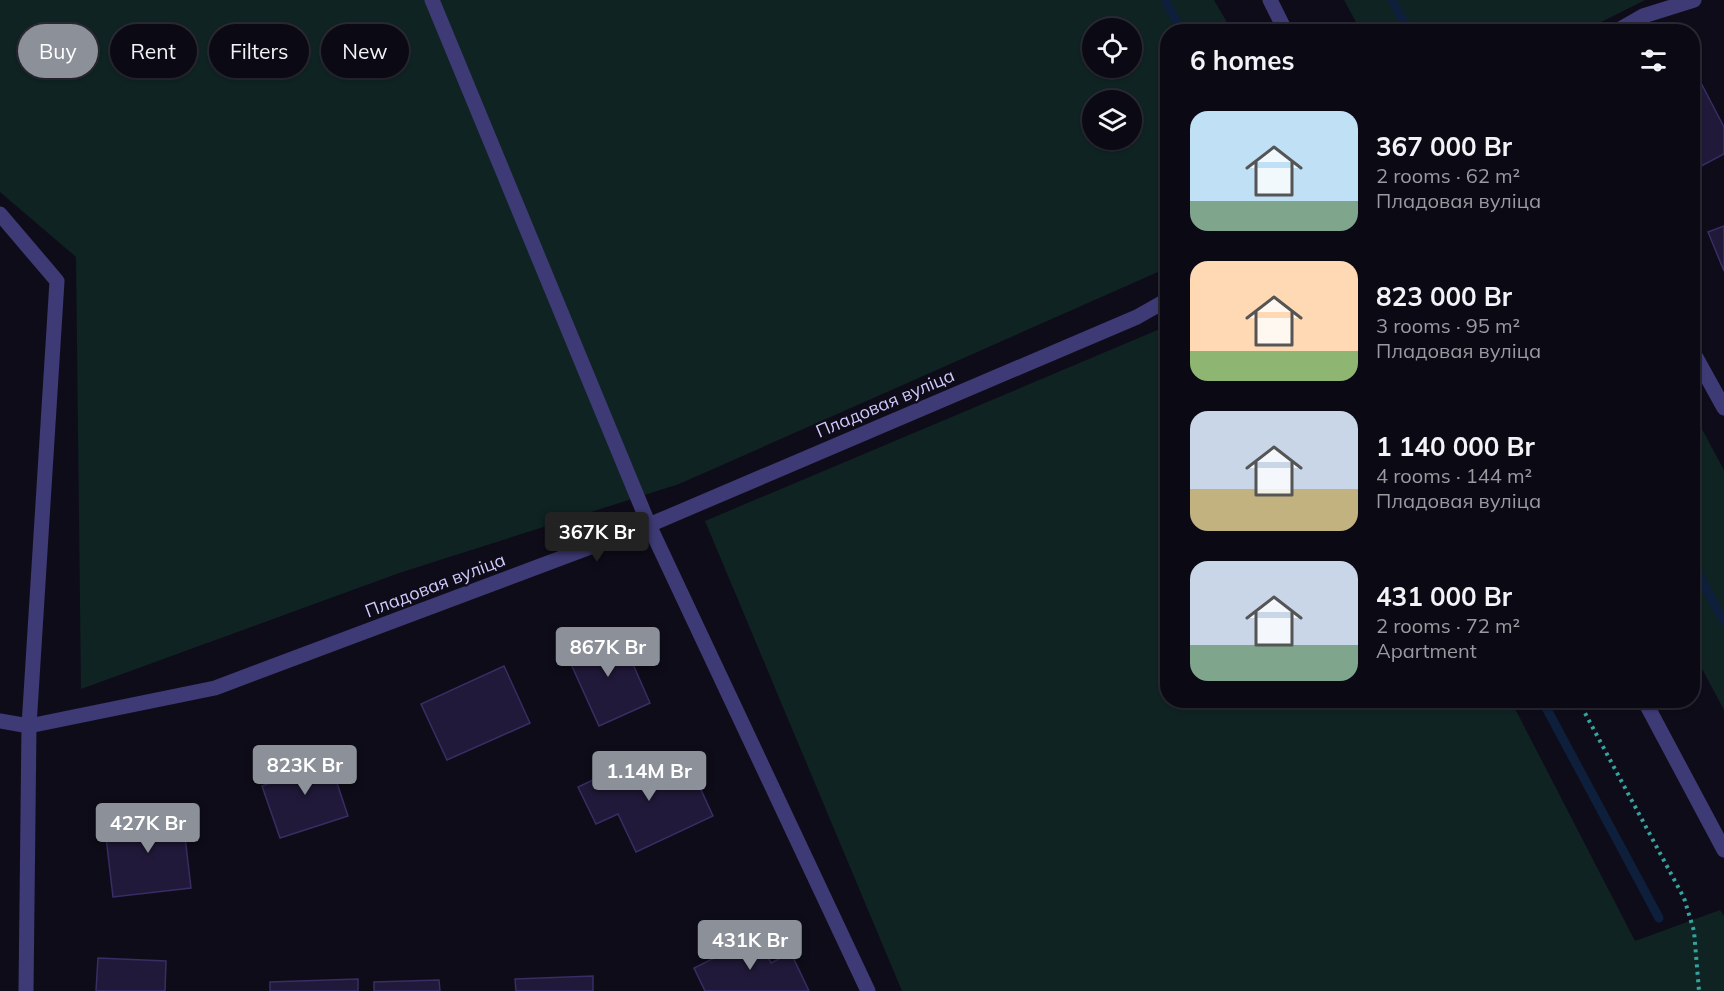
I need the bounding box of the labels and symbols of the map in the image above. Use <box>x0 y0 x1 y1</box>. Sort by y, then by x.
street label: Пладовая вуліца <box>812 363 958 443</box>
pin: 367K Br <box>542 512 652 563</box>
street label: Пладовая вуліца <box>362 548 508 622</box>
pin: 867K Br <box>553 627 663 678</box>
pin: 823K Br <box>250 745 360 796</box>
pin: 1.14M Br <box>587 751 711 802</box>
pin: 427K Br <box>93 803 203 854</box>
pin: 431K Br <box>695 920 805 971</box>

